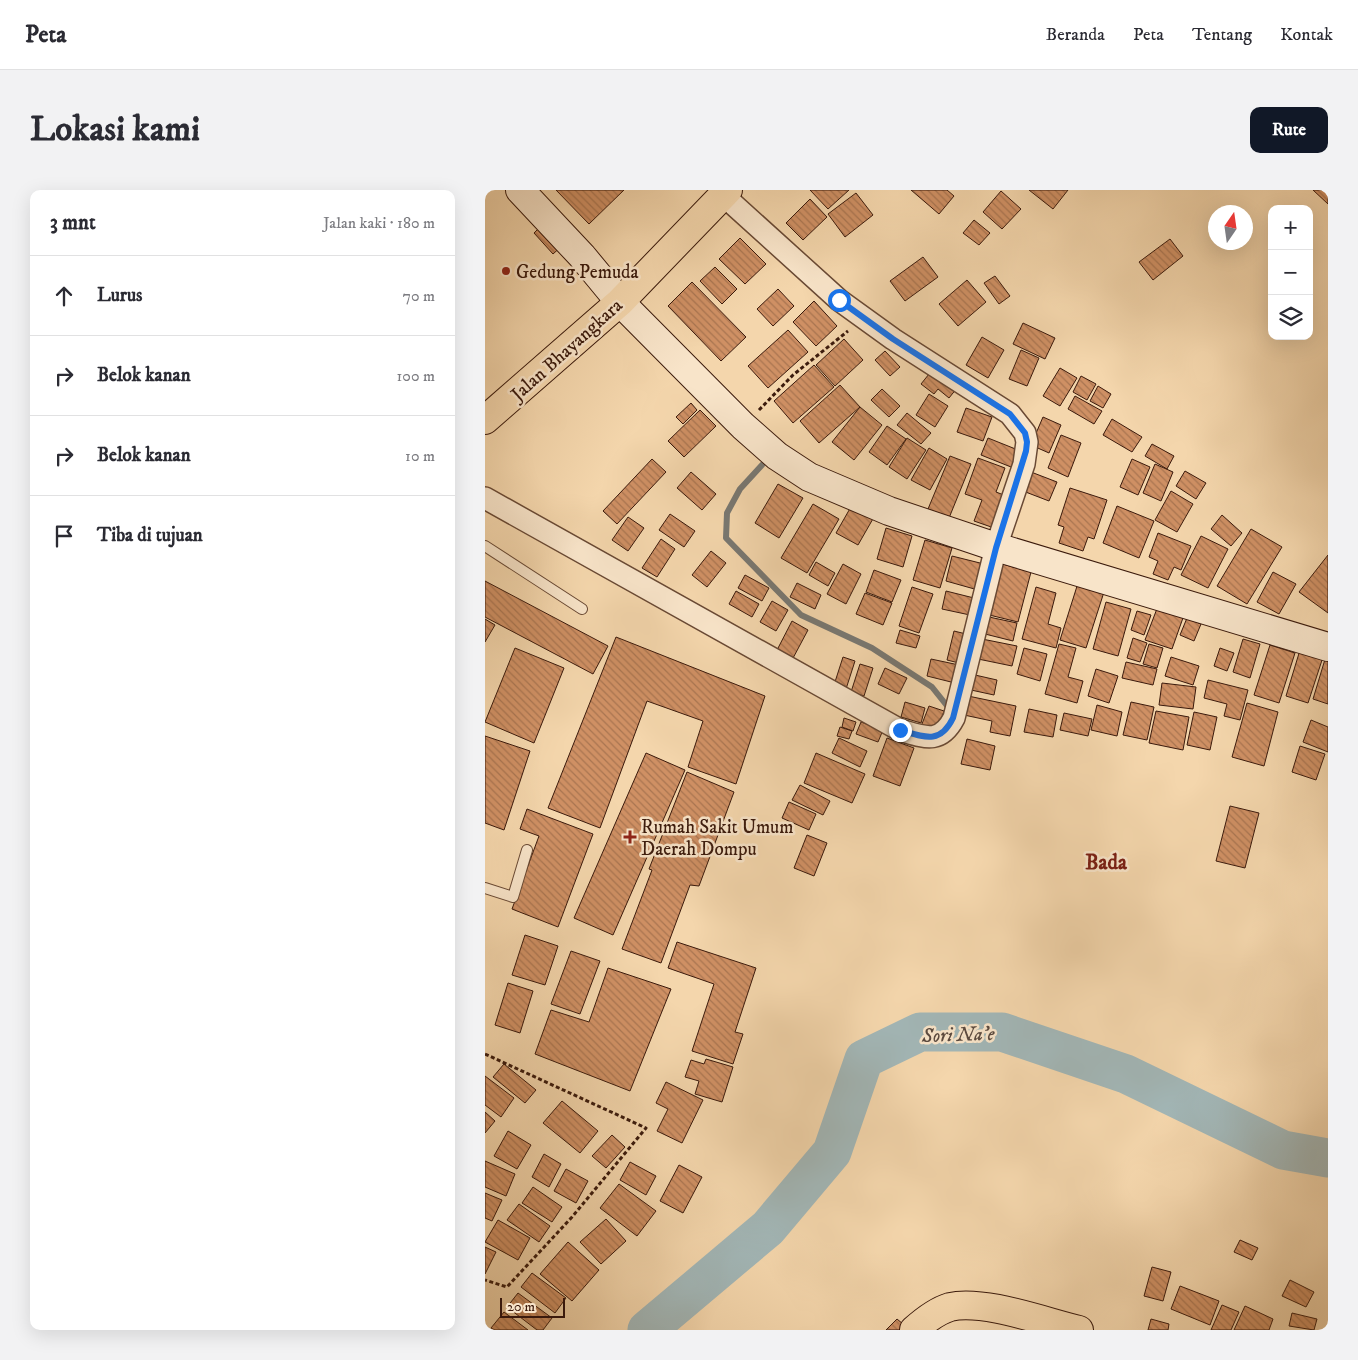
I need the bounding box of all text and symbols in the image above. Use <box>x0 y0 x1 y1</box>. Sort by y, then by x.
text: Peta <box>25 20 66 50</box>
text: Beranda <box>1046 24 1105 46</box>
text: Peta <box>1133 24 1164 46</box>
text: Tentang <box>1192 24 1252 46</box>
text: Kontak <box>1280 24 1333 46</box>
button: Rute <box>1250 107 1328 153</box>
text: Lokasi kami <box>30 108 200 152</box>
north arrow <box>1208 205 1253 250</box>
map controls <box>1268 205 1313 340</box>
button: + <box>1268 205 1313 250</box>
text: 3 mnt <box>50 210 96 236</box>
text: Jalan kaki · 180 m <box>323 213 435 233</box>
button: − <box>1268 250 1313 295</box>
place label: Gedung Pemuda <box>516 261 639 284</box>
marker: Gedung Pemuda <box>500 265 512 277</box>
icon: ahead <box>50 282 78 310</box>
text: Lurus <box>97 284 142 307</box>
text: 70 m <box>403 286 435 306</box>
route start <box>828 289 851 312</box>
street label: Jalan Bhayangkara <box>505 294 627 407</box>
button: layers <box>1268 295 1313 340</box>
icon: right <box>50 362 78 390</box>
text: Belok kanan <box>97 364 191 387</box>
text: 100 m <box>397 366 435 386</box>
icon: right <box>50 442 78 470</box>
text: Belok kanan <box>97 444 191 467</box>
text: 10 m <box>405 446 435 466</box>
icon: arrive <box>50 522 78 550</box>
text: Tiba di tujuan <box>97 524 203 547</box>
route end <box>889 719 912 742</box>
place label: Rumah Sakit Umum Daerah Dompu <box>641 816 794 861</box>
marker: Rumah Sakit Umum Daerah Dompu <box>623 830 637 844</box>
district label: Bada <box>1085 850 1128 876</box>
water label: Sori Na'e <box>920 1022 996 1049</box>
scale bar <box>500 1295 565 1318</box>
text: 20 m <box>507 1298 535 1316</box>

